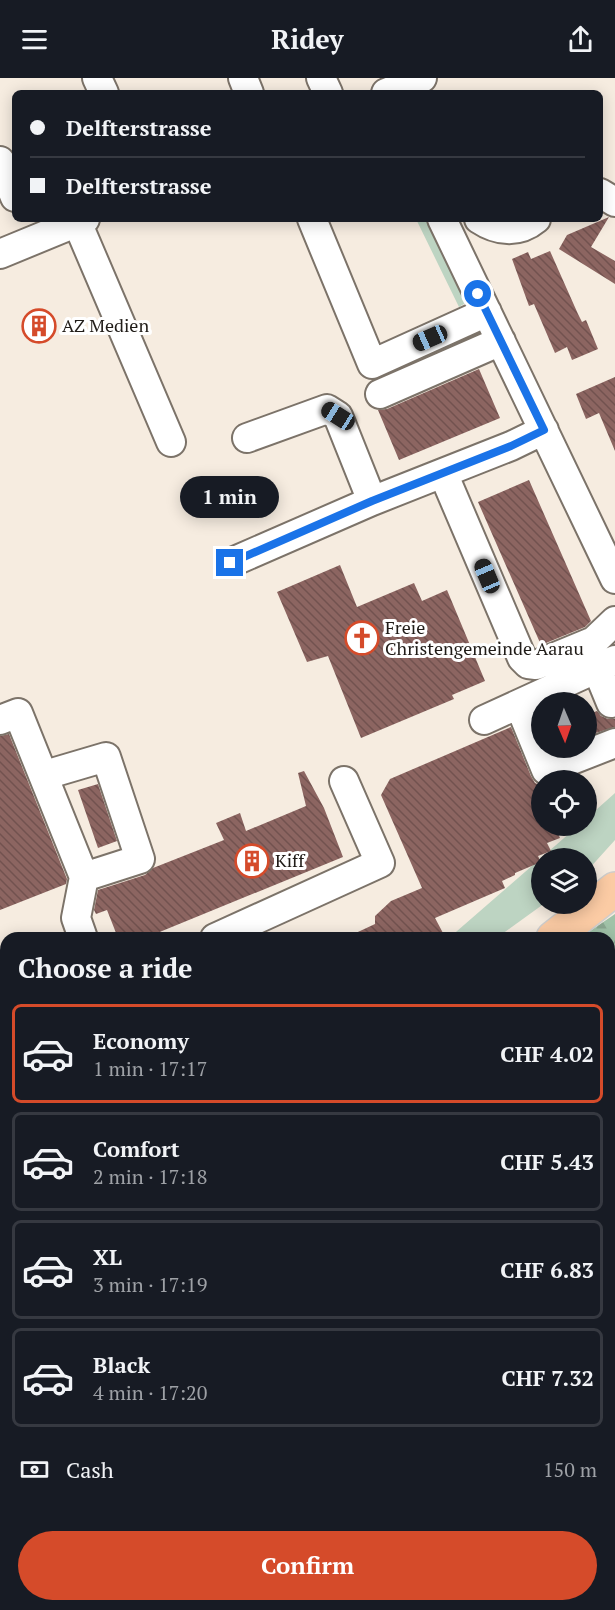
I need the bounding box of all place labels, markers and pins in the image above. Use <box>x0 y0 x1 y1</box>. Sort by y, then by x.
building icon: AZ Medien <box>21 308 57 344</box>
place label: AZ Medien <box>62 313 149 337</box>
place label: Freie Christengemeinde Aarau <box>385 615 584 660</box>
church icon: Freie Christengemeinde Aarau <box>344 620 380 656</box>
building icon: Kiff <box>234 843 270 879</box>
place label: Kiff <box>275 848 306 872</box>

